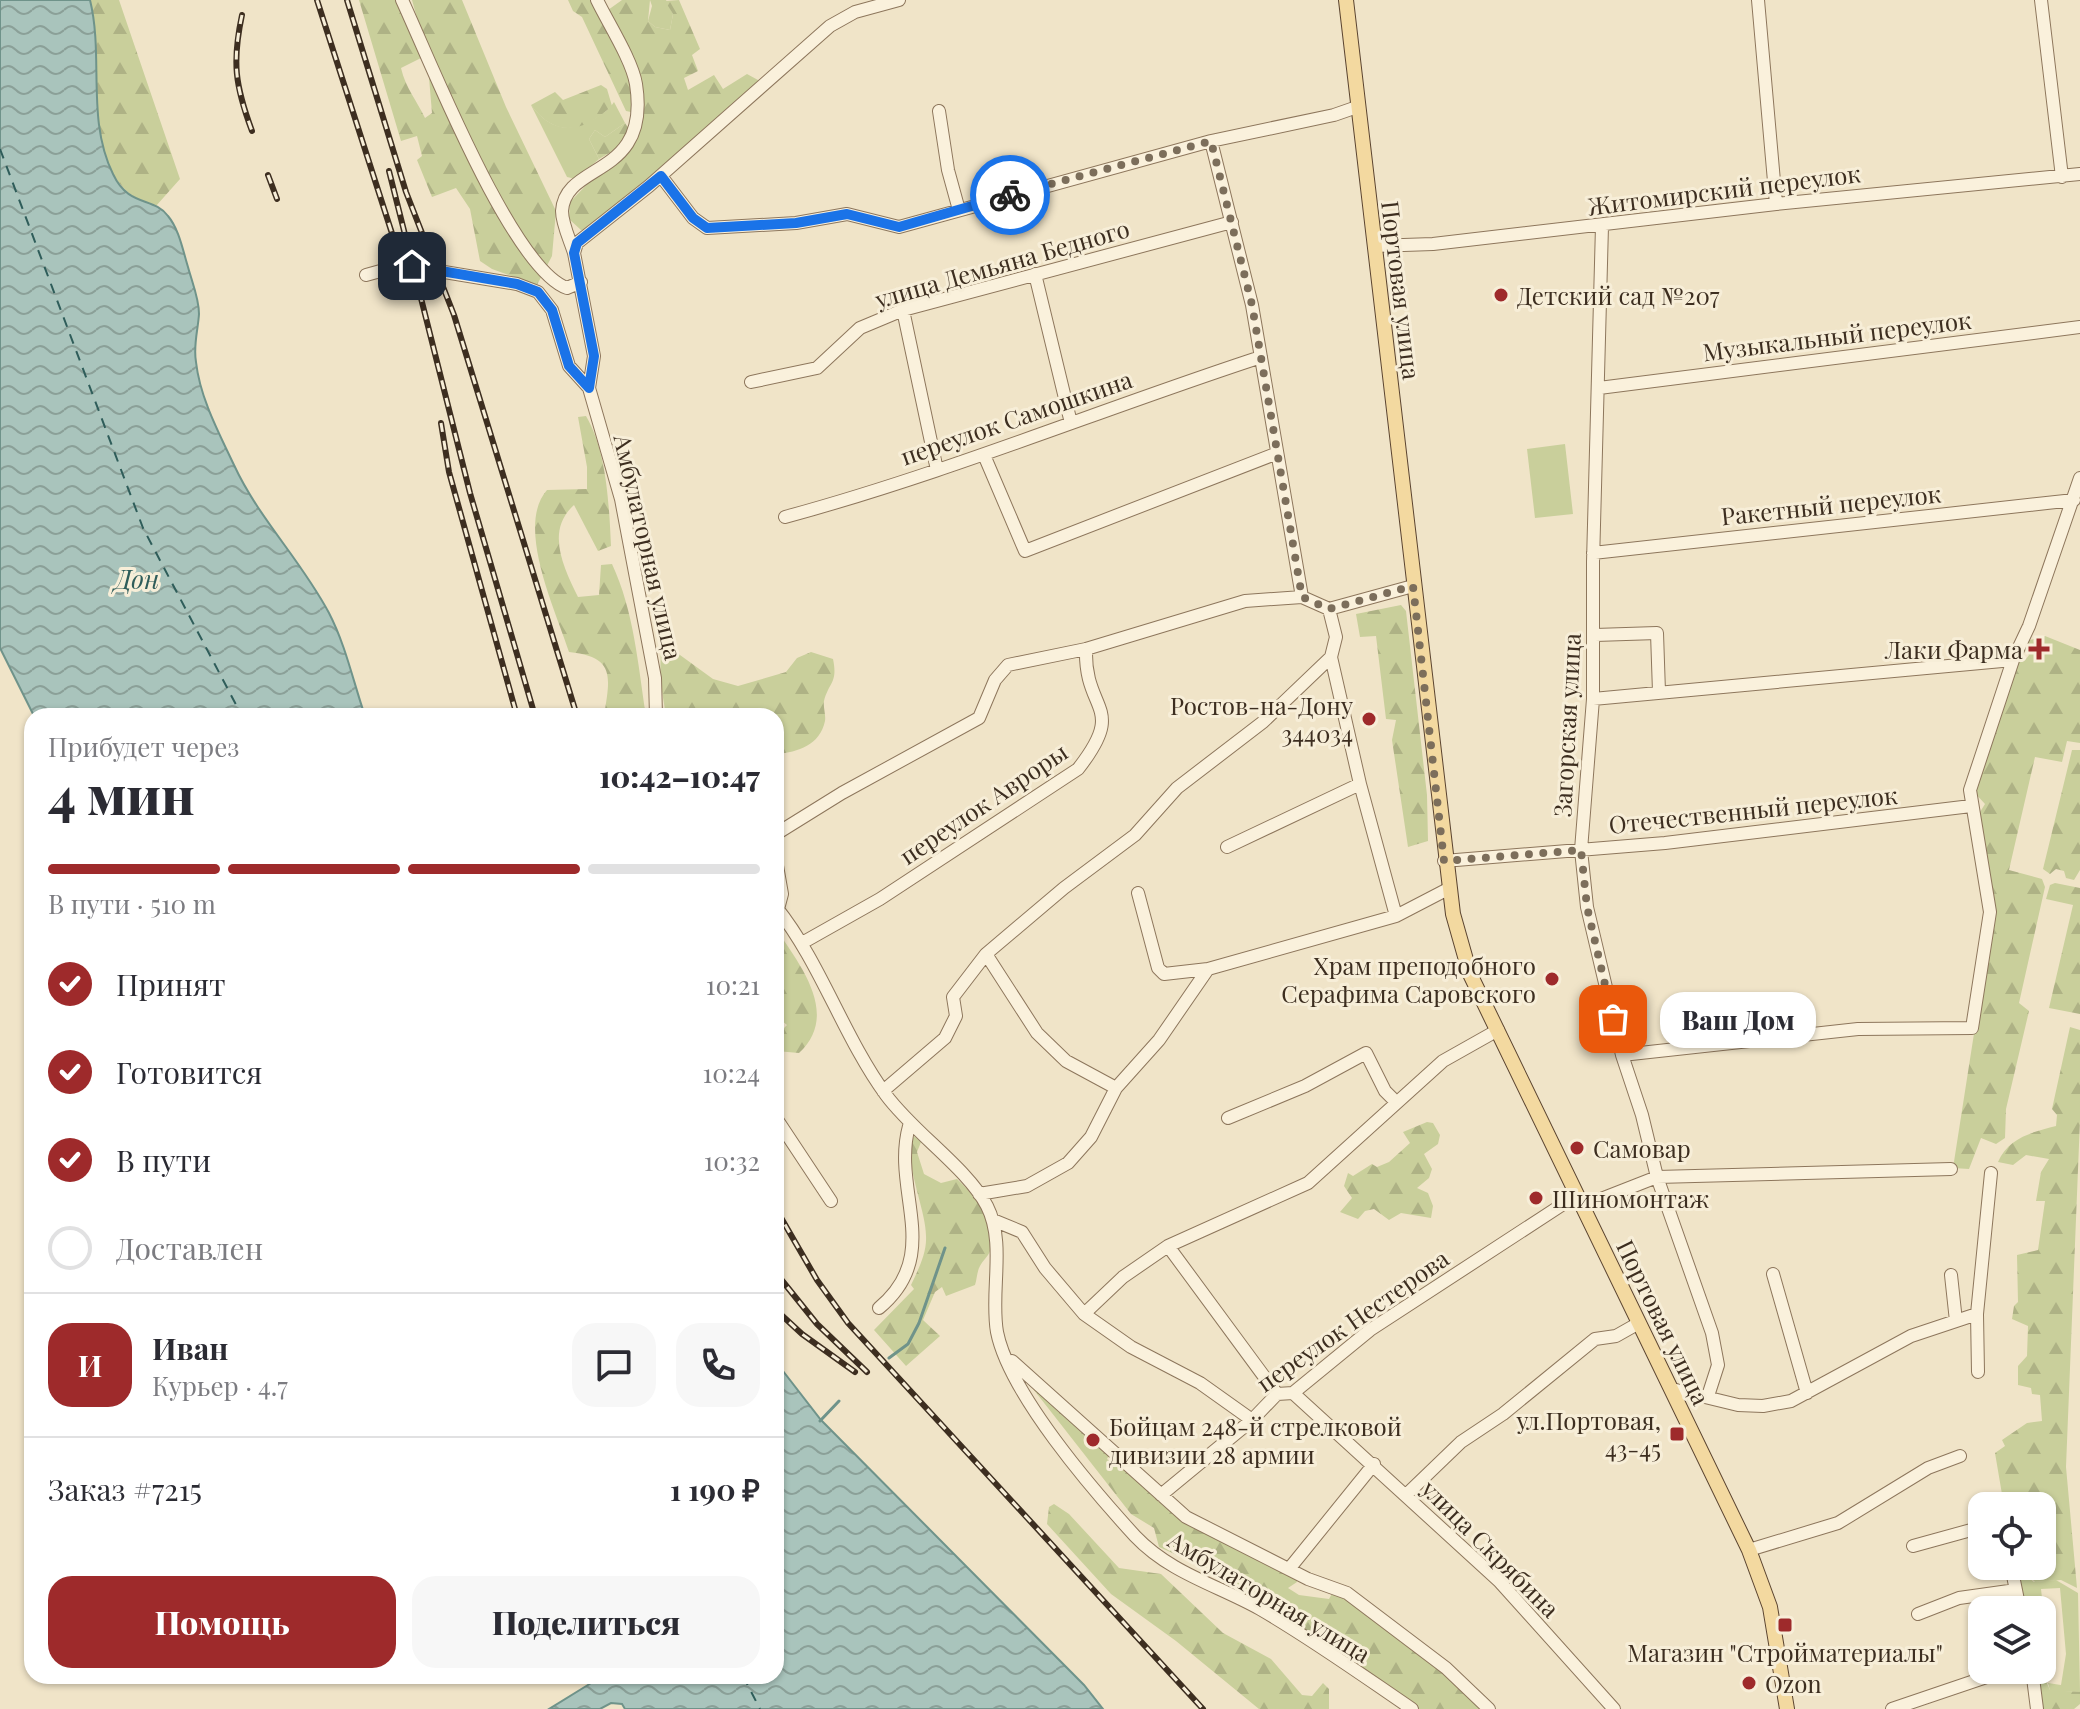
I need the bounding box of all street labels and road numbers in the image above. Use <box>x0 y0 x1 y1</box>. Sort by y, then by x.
street label: Житомирский переулок <box>1586 156 1863 222</box>
street label: Портовая улица <box>1375 199 1429 381</box>
street label: улица Демьяна Бедного <box>870 211 1133 315</box>
street label: Музыкальный переулок <box>1701 303 1973 367</box>
street label: переулок Самошкина <box>896 362 1136 472</box>
street label: Амбулаторная улица <box>607 430 691 663</box>
street label: Ракетный переулок <box>1719 477 1943 531</box>
street label: Загорская улица <box>1545 632 1587 818</box>
street label: переулок Авроры <box>893 735 1073 871</box>
street label: Отечественный переулок <box>1607 778 1899 840</box>
street label: Портовая улица <box>1610 1234 1718 1410</box>
street label: переулок Нестерова <box>1250 1242 1454 1398</box>
street label: улица Скрябина <box>1415 1472 1567 1624</box>
street label: Амбулаторная улица <box>1162 1522 1377 1669</box>

